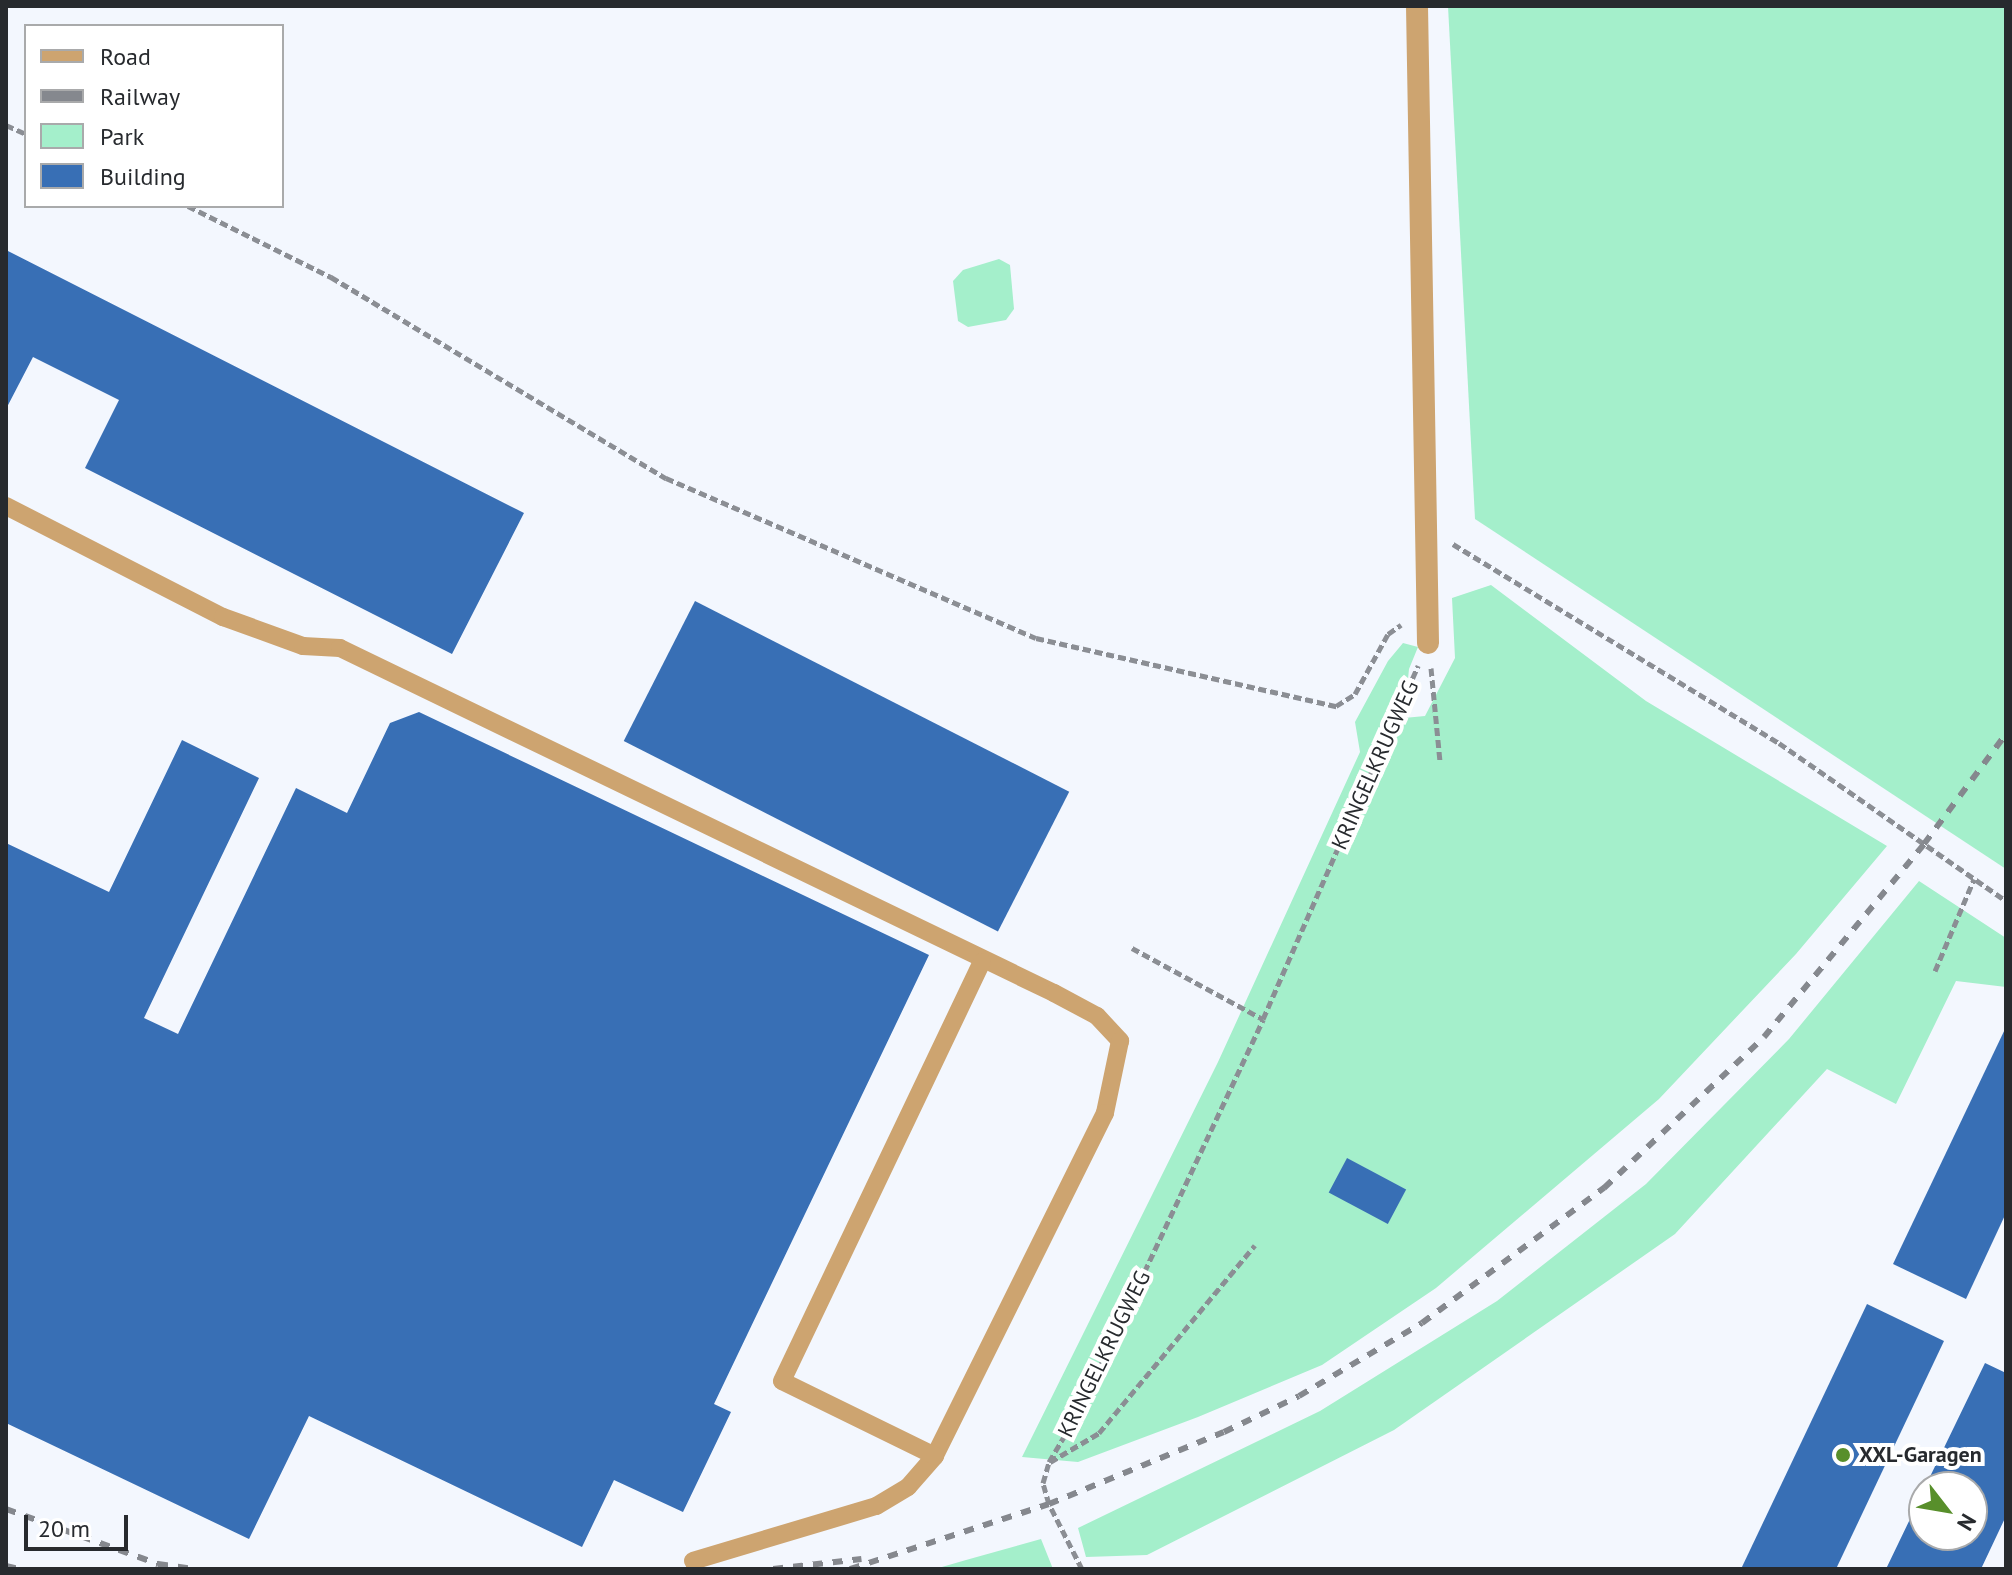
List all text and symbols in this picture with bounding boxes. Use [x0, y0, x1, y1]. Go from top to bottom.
legend [24, 24, 284, 208]
text: Road [100, 41, 151, 72]
text: Railway [100, 81, 180, 112]
text: Park [100, 121, 144, 152]
text: Building [100, 161, 186, 192]
street label: KRINGELKRUGWEG [1326, 676, 1424, 854]
street label: KRINGELKRUGWEG [1052, 1266, 1156, 1442]
place label: XXL-Garagen [1859, 1442, 1982, 1468]
marker: XXL-Garagen [1834, 1446, 1852, 1464]
north arrow [1908, 1471, 1988, 1551]
scale bar [28, 1499, 132, 1549]
text: N [1951, 1509, 1983, 1536]
text: 20 m [38, 1513, 90, 1544]

